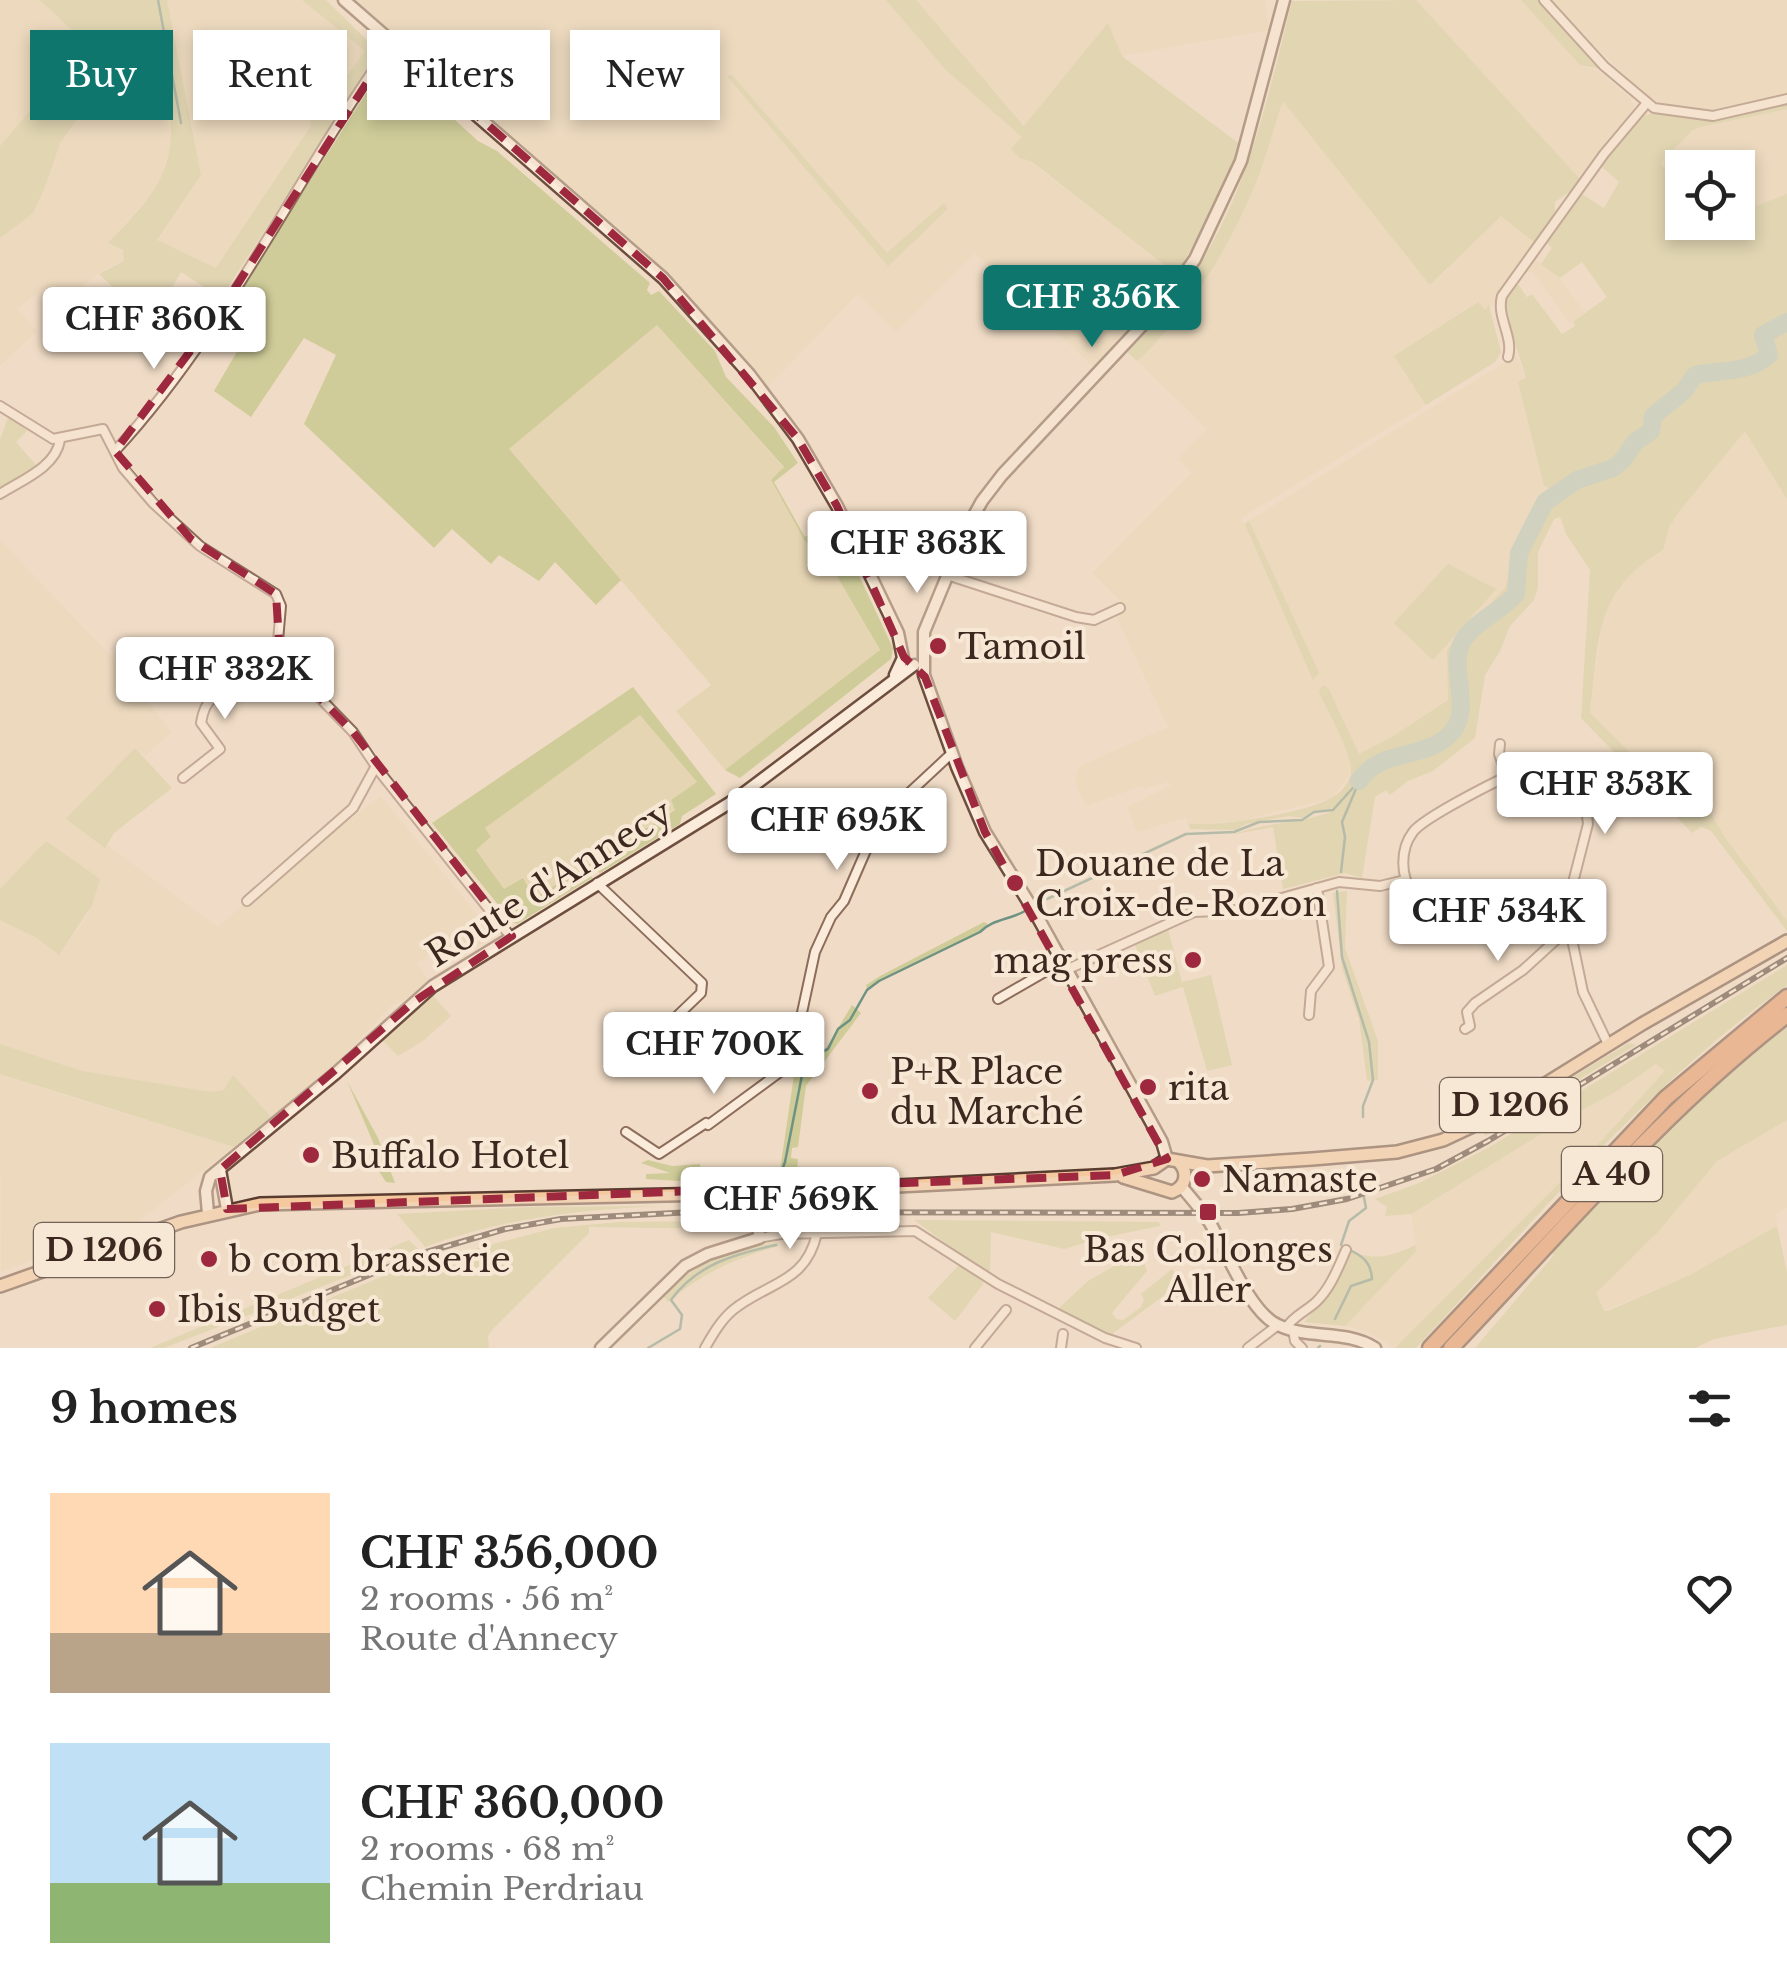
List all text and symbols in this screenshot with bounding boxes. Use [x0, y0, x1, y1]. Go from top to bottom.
chip: Buy [30, 30, 173, 120]
chip: Rent [193, 30, 347, 120]
chip: Filters [367, 30, 550, 120]
chip: New [570, 30, 720, 120]
map controls [1665, 150, 1755, 240]
button: locate [1665, 150, 1755, 240]
pin: CHF 356K [989, 265, 1195, 350]
text: CHF 356K [1005, 277, 1179, 317]
pin: CHF 360K [51, 287, 257, 372]
text: CHF 360K [65, 299, 243, 339]
pin: CHF 363K [814, 511, 1020, 596]
text: CHF 363K [830, 523, 1004, 563]
place label: Tamoil [958, 625, 1086, 668]
marker: Tamoil [927, 635, 949, 657]
pin: CHF 332K [122, 637, 328, 722]
text: CHF 332K [138, 649, 312, 689]
pin: CHF 353K [1502, 752, 1708, 837]
text: CHF 353K [1519, 764, 1691, 804]
pin: CHF 695K [734, 788, 940, 873]
street label: Route d'Annecy [418, 790, 680, 976]
text: CHF 695K [750, 800, 924, 840]
place label: Douane de La Croix-de-Rozon [1035, 842, 1327, 925]
marker: Douane de La Croix-de-Rozon [1004, 872, 1026, 894]
pin: CHF 534K [1395, 879, 1601, 964]
text: CHF 534K [1411, 891, 1585, 931]
place label: mag press [994, 939, 1173, 982]
marker: mag press [1182, 949, 1204, 971]
pin: CHF 700K [611, 1012, 817, 1097]
text: CHF 700K [625, 1024, 803, 1064]
place label: P+R Place du Marché [890, 1050, 1084, 1133]
place label: rita [1168, 1066, 1230, 1109]
marker: rita [1137, 1076, 1159, 1098]
road number: D 1206 [1440, 1078, 1580, 1132]
marker: P+R Place du Marché [859, 1080, 881, 1102]
place label: Buffalo Hotel [331, 1134, 569, 1177]
marker: Buffalo Hotel [300, 1144, 322, 1166]
road number: A 40 [1562, 1147, 1662, 1201]
place label: Namaste [1222, 1158, 1378, 1201]
pin: CHF 569K [687, 1167, 893, 1252]
marker: Namaste [1191, 1168, 1213, 1190]
text: CHF 569K [703, 1179, 877, 1219]
marker: Bas Collonges Aller [1197, 1201, 1219, 1223]
road number: D 1206 [34, 1223, 174, 1277]
place label: Bas Collonges Aller [1083, 1228, 1333, 1311]
place label: b com brasserie [228, 1238, 511, 1281]
marker: b com brasserie [198, 1248, 220, 1270]
place label: Ibis Budget [177, 1288, 380, 1331]
marker: Ibis Budget [146, 1298, 168, 1320]
icon: filters [1682, 1381, 1737, 1436]
text: 9 homes [50, 1382, 238, 1434]
text: CHF 356,000 [360, 1527, 659, 1579]
icon: home [130, 1533, 250, 1653]
icon: heart [1682, 1566, 1737, 1621]
text: 2 rooms · 56 m² [360, 1579, 613, 1619]
text: Route d'Annecy [360, 1619, 618, 1659]
text: CHF 360,000 [360, 1777, 664, 1829]
icon: home [130, 1783, 250, 1903]
icon: heart [1682, 1816, 1737, 1871]
text: 2 rooms · 68 m² [360, 1829, 615, 1869]
text: Chemin Perdriau [360, 1869, 644, 1909]

